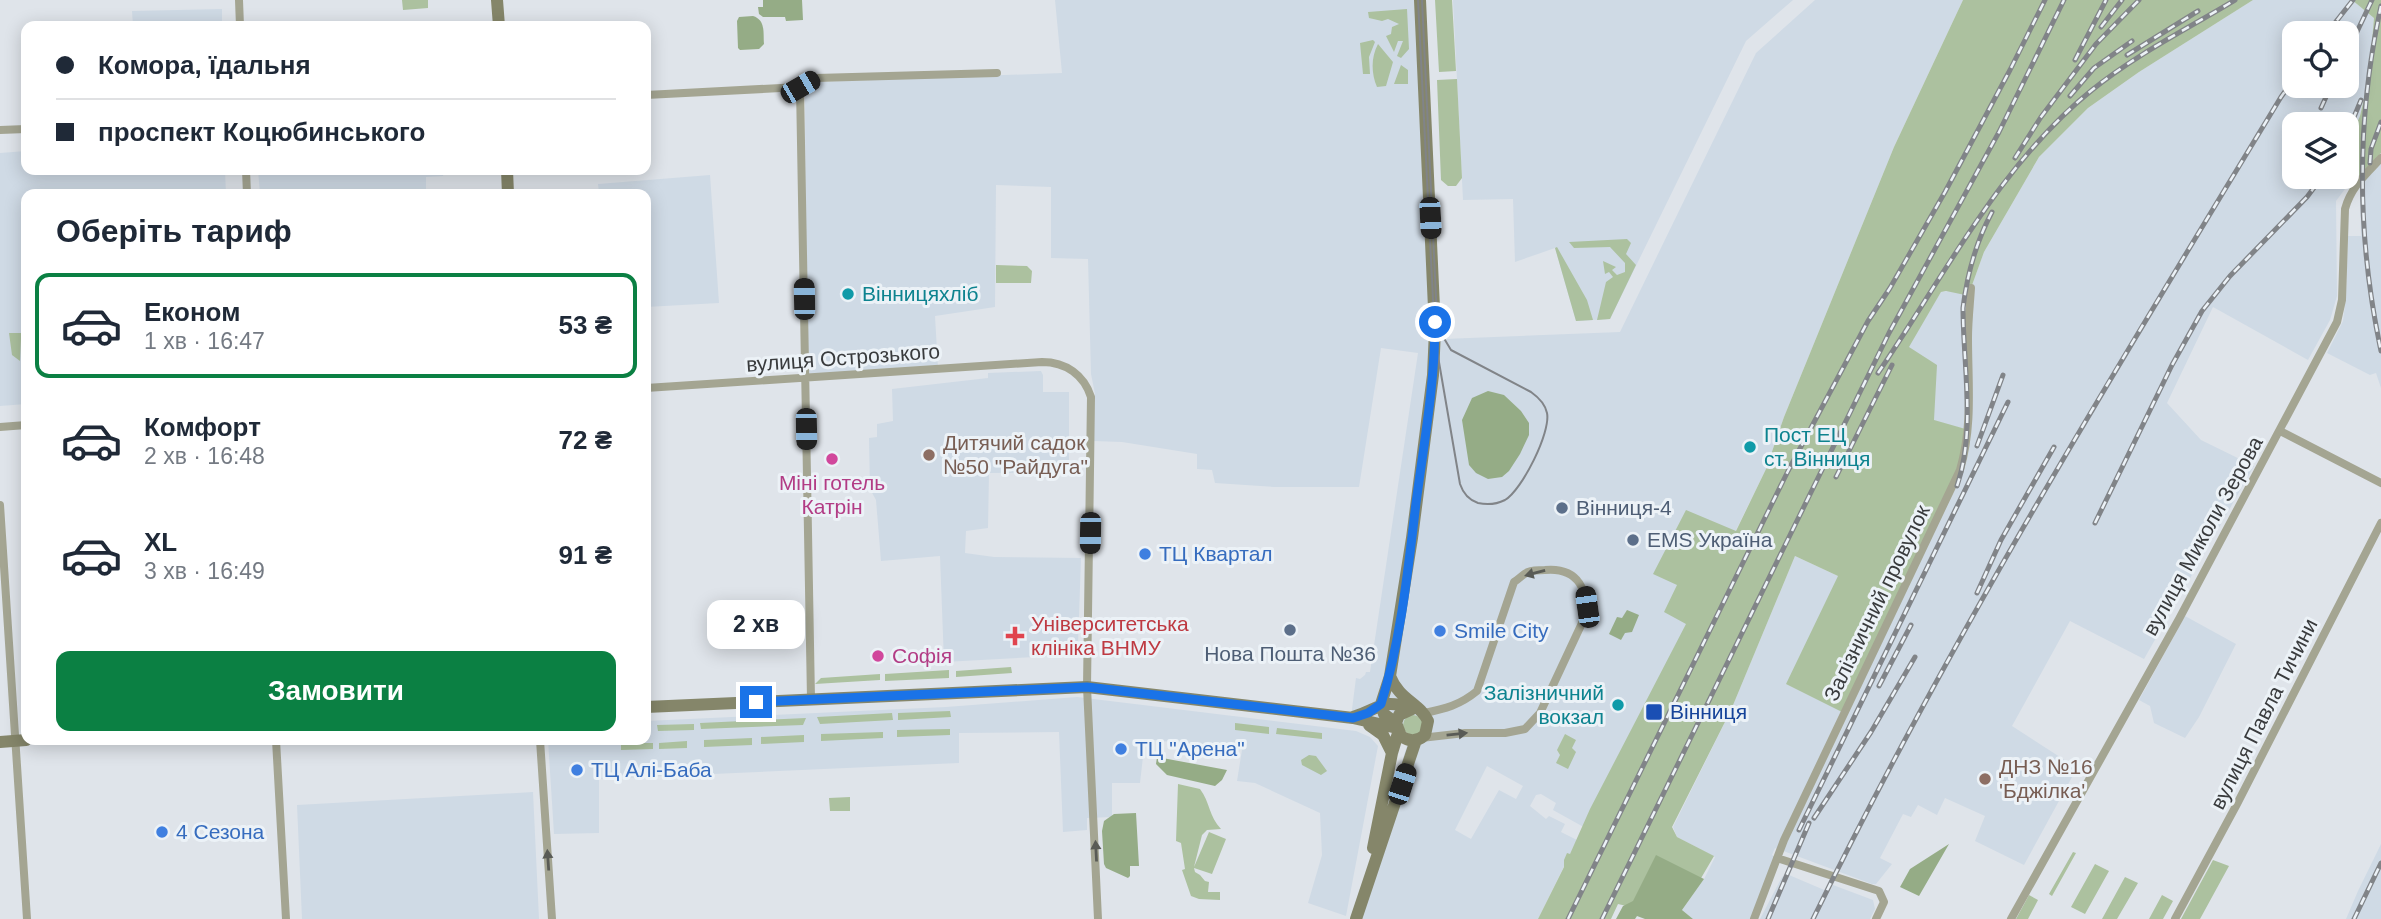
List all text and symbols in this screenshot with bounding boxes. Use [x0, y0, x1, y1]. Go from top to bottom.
map controls [2282, 21, 2359, 189]
button: locate [2282, 21, 2359, 98]
text: Комора, їдальня [98, 50, 311, 80]
car [777, 67, 824, 107]
button: layers [2282, 112, 2359, 189]
text: проспект Коцюбинського [98, 117, 425, 147]
car [1419, 196, 1442, 240]
text: Оберіть тариф [56, 213, 292, 249]
car [794, 278, 815, 320]
place label: Вінницяхліб [862, 282, 978, 305]
marker: Вінницяхліб [840, 286, 856, 302]
icon: car [60, 294, 123, 357]
text: Економ [144, 297, 240, 327]
route start [1419, 306, 1451, 338]
text: 53 ₴ [559, 310, 612, 340]
text: 1 хв · 16:47 [144, 328, 265, 354]
street label: вулиця Острозького [745, 339, 941, 376]
car [796, 408, 817, 450]
icon: car [60, 409, 123, 472]
text: Комфорт [144, 412, 261, 442]
place label: Пост ЕЦ ст. Вінниця [1764, 423, 1870, 470]
text: 72 ₴ [559, 425, 612, 455]
place label: Дитячий садок №50 "Райдуга" [943, 431, 1088, 478]
street label: вулиця Миколи Зерова [2138, 432, 2267, 639]
marker: Пост ЕЦ ст. Вінниця [1742, 439, 1758, 455]
text: 2 хв · 16:48 [144, 443, 265, 469]
marker: Дитячий садок №50 "Райдуга" [921, 447, 937, 463]
marker: Міні готель Катрін [824, 451, 840, 467]
place label: Міні готель Катрін [779, 471, 885, 518]
place label: Вінниця-4 [1576, 496, 1672, 519]
marker: Вінниця-4 [1554, 500, 1570, 516]
street label: Залізничний провулок [1819, 500, 1934, 704]
car [1080, 512, 1101, 554]
icon: car [60, 524, 123, 587]
text: XL [144, 527, 177, 557]
place label: EMS Україна [1647, 528, 1773, 551]
marker: EMS Україна [1625, 532, 1641, 548]
text: 91 ₴ [559, 540, 612, 570]
place label: ТЦ Квартал [1159, 542, 1273, 565]
marker: ТЦ Квартал [1137, 546, 1153, 562]
text: 3 хв · 16:49 [144, 558, 265, 584]
one-way arrow [1524, 568, 1545, 578]
car [1574, 585, 1601, 629]
callout: 2 хв [707, 600, 805, 650]
text: 2 хв [733, 611, 779, 637]
place label: Університетська клініка ВНМУ [1031, 612, 1189, 659]
street label: вулиця Павла Тичини [2205, 615, 2322, 813]
place label: Smile City [1454, 619, 1549, 642]
marker: Нова Пошта №36 [1282, 622, 1298, 638]
marker: Smile City [1432, 623, 1448, 639]
marker: Університетська клініка ВНМУ [1005, 626, 1025, 646]
place label: Нова Пошта №36 [1204, 642, 1376, 665]
place label: Софія [892, 644, 952, 667]
marker: Софія [870, 648, 886, 664]
button: Замовити [56, 651, 616, 731]
place label: Залізничний вокзал [1484, 681, 1604, 728]
route end [740, 686, 772, 718]
marker: Залізничний вокзал [1610, 697, 1626, 713]
place label: Вінниця [1670, 700, 1747, 723]
marker: Вінниця [1644, 702, 1664, 722]
one-way arrow [1447, 728, 1469, 739]
place label: ТЦ "Арена" [1135, 737, 1245, 760]
marker: ТЦ "Арена" [1113, 741, 1129, 757]
place label: ДНЗ №16 'Бджілка' [1999, 755, 2093, 802]
place label: ТЦ Алі-Баба [591, 758, 712, 781]
car [1386, 761, 1419, 807]
marker: ТЦ Алі-Баба [569, 762, 585, 778]
marker: ДНЗ №16 'Бджілка' [1977, 771, 1993, 787]
place label: 4 Сезона [176, 820, 265, 843]
marker: 4 Сезона [154, 824, 170, 840]
one-way arrow [1090, 840, 1101, 862]
one-way arrow [543, 849, 554, 871]

